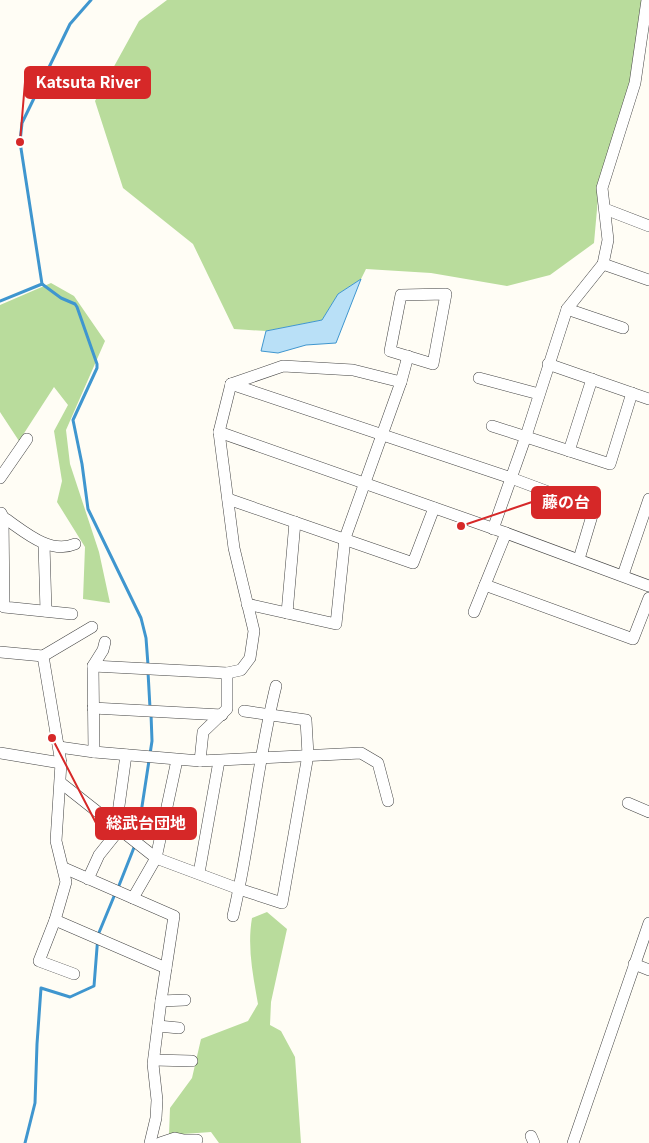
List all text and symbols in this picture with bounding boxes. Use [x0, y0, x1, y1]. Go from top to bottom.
callout: Katsuta River [25, 67, 150, 98]
text: Katsuta River [35, 69, 141, 93]
callout: 藤の台 [532, 487, 600, 518]
text: 藤の台 [542, 489, 590, 513]
callout: 総武台団地 [96, 808, 196, 839]
text: 総武台団地 [106, 810, 186, 834]

